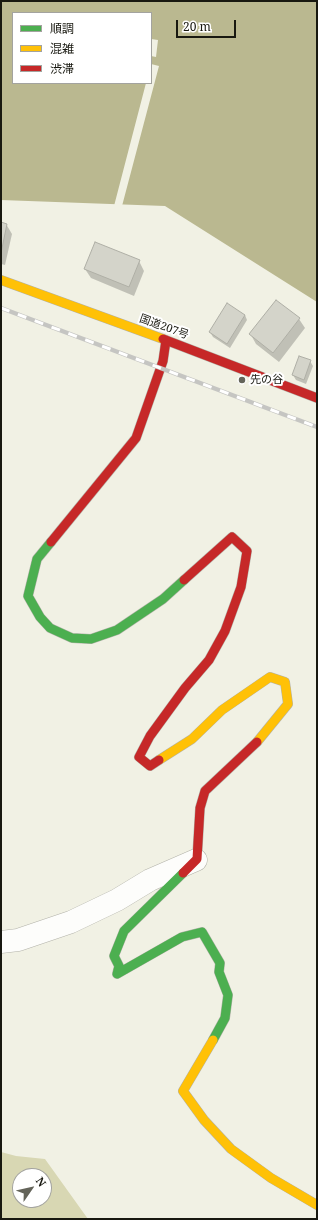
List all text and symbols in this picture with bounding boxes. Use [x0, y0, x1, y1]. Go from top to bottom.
legend [12, 12, 152, 84]
scale bar [178, 12, 238, 38]
text: 20 m [183, 18, 211, 35]
text: 順調 [50, 20, 74, 37]
text: 混雑 [50, 40, 74, 57]
text: 渋滞 [50, 60, 74, 77]
street label: 国道207号 [138, 312, 190, 342]
place label: 先の谷 [250, 373, 283, 387]
marker: 先の谷 [237, 375, 247, 385]
north arrow [12, 1168, 52, 1208]
text: N [33, 1174, 50, 1189]

